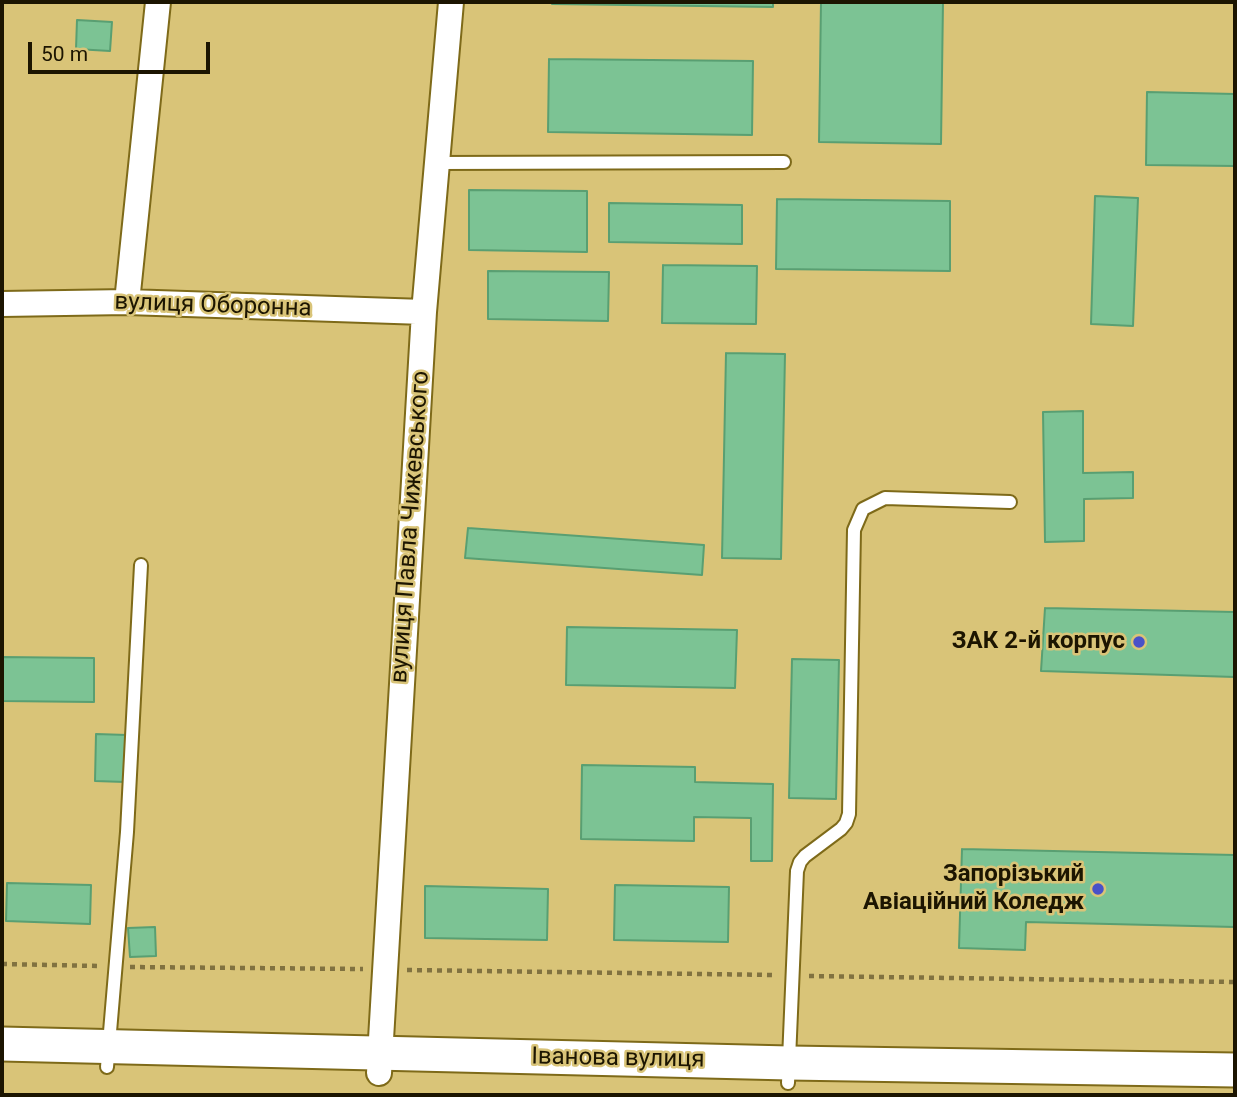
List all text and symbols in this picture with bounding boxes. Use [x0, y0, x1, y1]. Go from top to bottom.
scale bar [32, 28, 214, 72]
text: 50 m [41, 42, 88, 66]
street label: вулиця Оборонна [114, 288, 312, 324]
street label: вулиця Павла Чижевського [386, 370, 436, 684]
place label: ЗАК 2-й корпус [952, 628, 1125, 656]
marker: ЗАК 2-й корпус [1131, 634, 1147, 650]
place label: Запорізький Авіаційний Коледж [863, 861, 1084, 917]
marker: Запорізький Авіаційний Коледж [1090, 881, 1106, 897]
street label: Іванова вулиця [531, 1043, 705, 1075]

